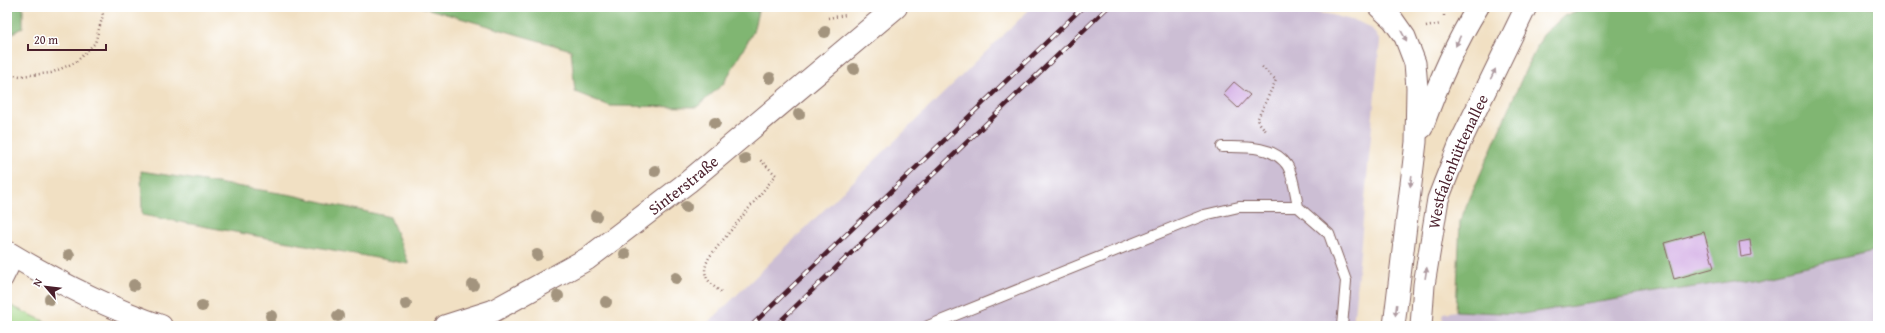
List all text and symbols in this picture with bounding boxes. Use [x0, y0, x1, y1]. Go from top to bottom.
scale bar [28, 26, 106, 52]
one-way arrow [1401, 30, 1407, 42]
text: 20 m [34, 31, 58, 48]
one-way arrow [1455, 35, 1461, 47]
one-way arrow [1490, 68, 1496, 79]
street label: Westfalenhüttenallee [1421, 90, 1494, 230]
street label: Sinterstraße [643, 149, 723, 220]
one-way arrow [1408, 175, 1414, 187]
north arrow [26, 267, 66, 307]
one-way arrow [1423, 267, 1429, 279]
text: N [28, 275, 46, 289]
one-way arrow [1393, 304, 1399, 316]

